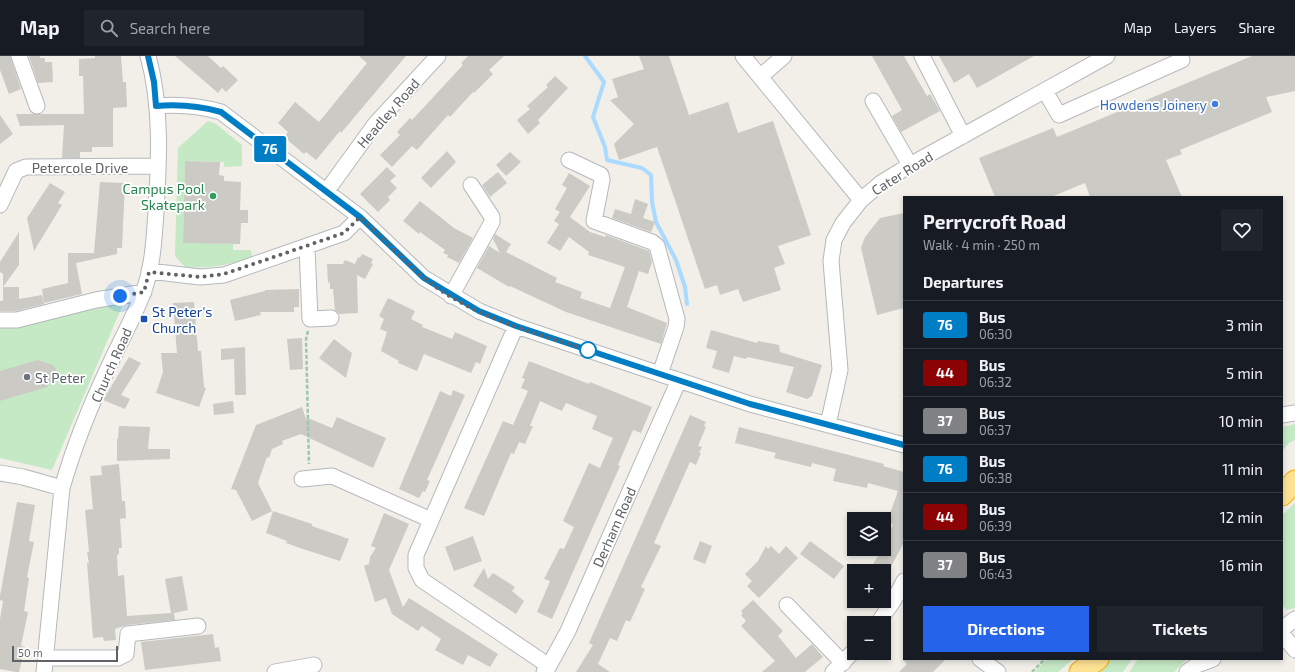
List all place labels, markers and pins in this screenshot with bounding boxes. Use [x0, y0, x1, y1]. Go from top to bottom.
place label: Howdens Joinery [1100, 96, 1208, 113]
marker: Howdens Joinery [1210, 99, 1220, 109]
place label: Campus Pool Skatepark [122, 180, 206, 213]
marker: Campus Pool Skatepark [208, 191, 218, 201]
place label: St Peter's Church [152, 303, 212, 336]
marker: St Peter's Church [139, 314, 149, 324]
unlabelled marker [579, 341, 597, 359]
place label: St Peter [35, 369, 86, 386]
marker: St Peter [22, 372, 32, 382]

